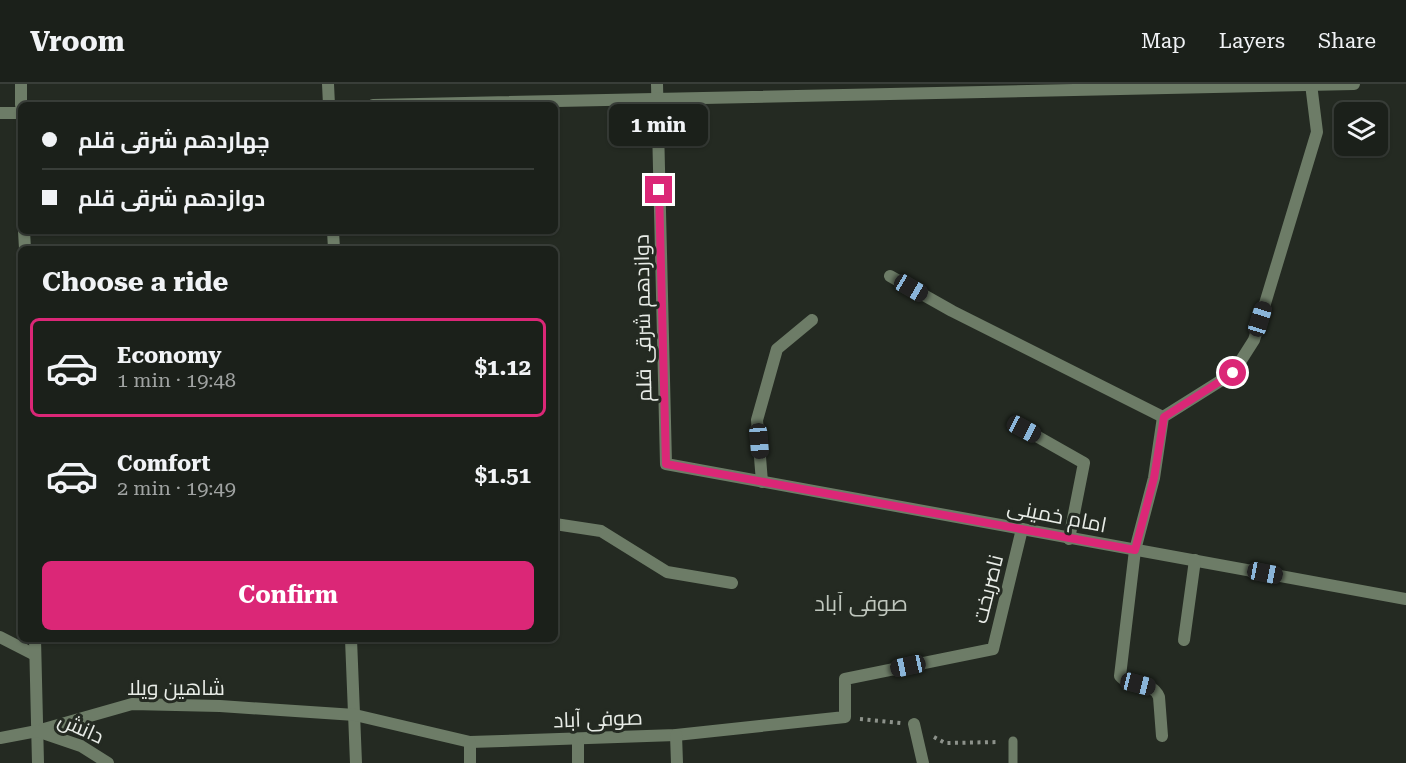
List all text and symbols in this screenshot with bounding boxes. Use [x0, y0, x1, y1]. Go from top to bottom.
text: Vroom [30, 25, 125, 58]
text: Map [1141, 29, 1186, 53]
text: Layers [1219, 29, 1285, 53]
text: Share [1318, 29, 1376, 53]
map controls [1334, 102, 1388, 156]
button: layers [1334, 102, 1388, 156]
callout: 1 min [610, 103, 708, 145]
text: 1 min [631, 113, 686, 137]
text: چهاردهم شرقی قلم [78, 128, 270, 153]
route end [645, 176, 672, 203]
text: دوازدهم شرقی قلم [78, 186, 265, 211]
street label: دوازدهم شرقی قلم [630, 234, 658, 402]
text: Choose a ride [42, 266, 228, 298]
car [891, 271, 931, 305]
car [1246, 299, 1274, 339]
icon: car [45, 341, 99, 395]
text: Economy [117, 343, 221, 368]
text: $1.12 [475, 355, 531, 380]
route start [1219, 359, 1246, 386]
text: 1 min · 19:48 [117, 368, 236, 392]
car [1004, 413, 1044, 445]
car [748, 422, 770, 460]
icon: car [45, 449, 99, 503]
text: Comfort [117, 451, 210, 476]
text: $1.51 [475, 463, 531, 488]
text: 2 min · 19:49 [117, 476, 236, 500]
street label: امام خمینی [1005, 495, 1109, 539]
street label: ناصربخت [968, 552, 1008, 626]
button: Confirm [42, 561, 534, 630]
car [1246, 561, 1284, 585]
district label: صوفی آباد [814, 591, 908, 617]
car [889, 653, 927, 679]
car [1118, 671, 1158, 697]
street label: شاهین ویلا [127, 676, 225, 701]
street label: صوفی آباد [553, 705, 643, 734]
street label: دانش [54, 707, 108, 750]

